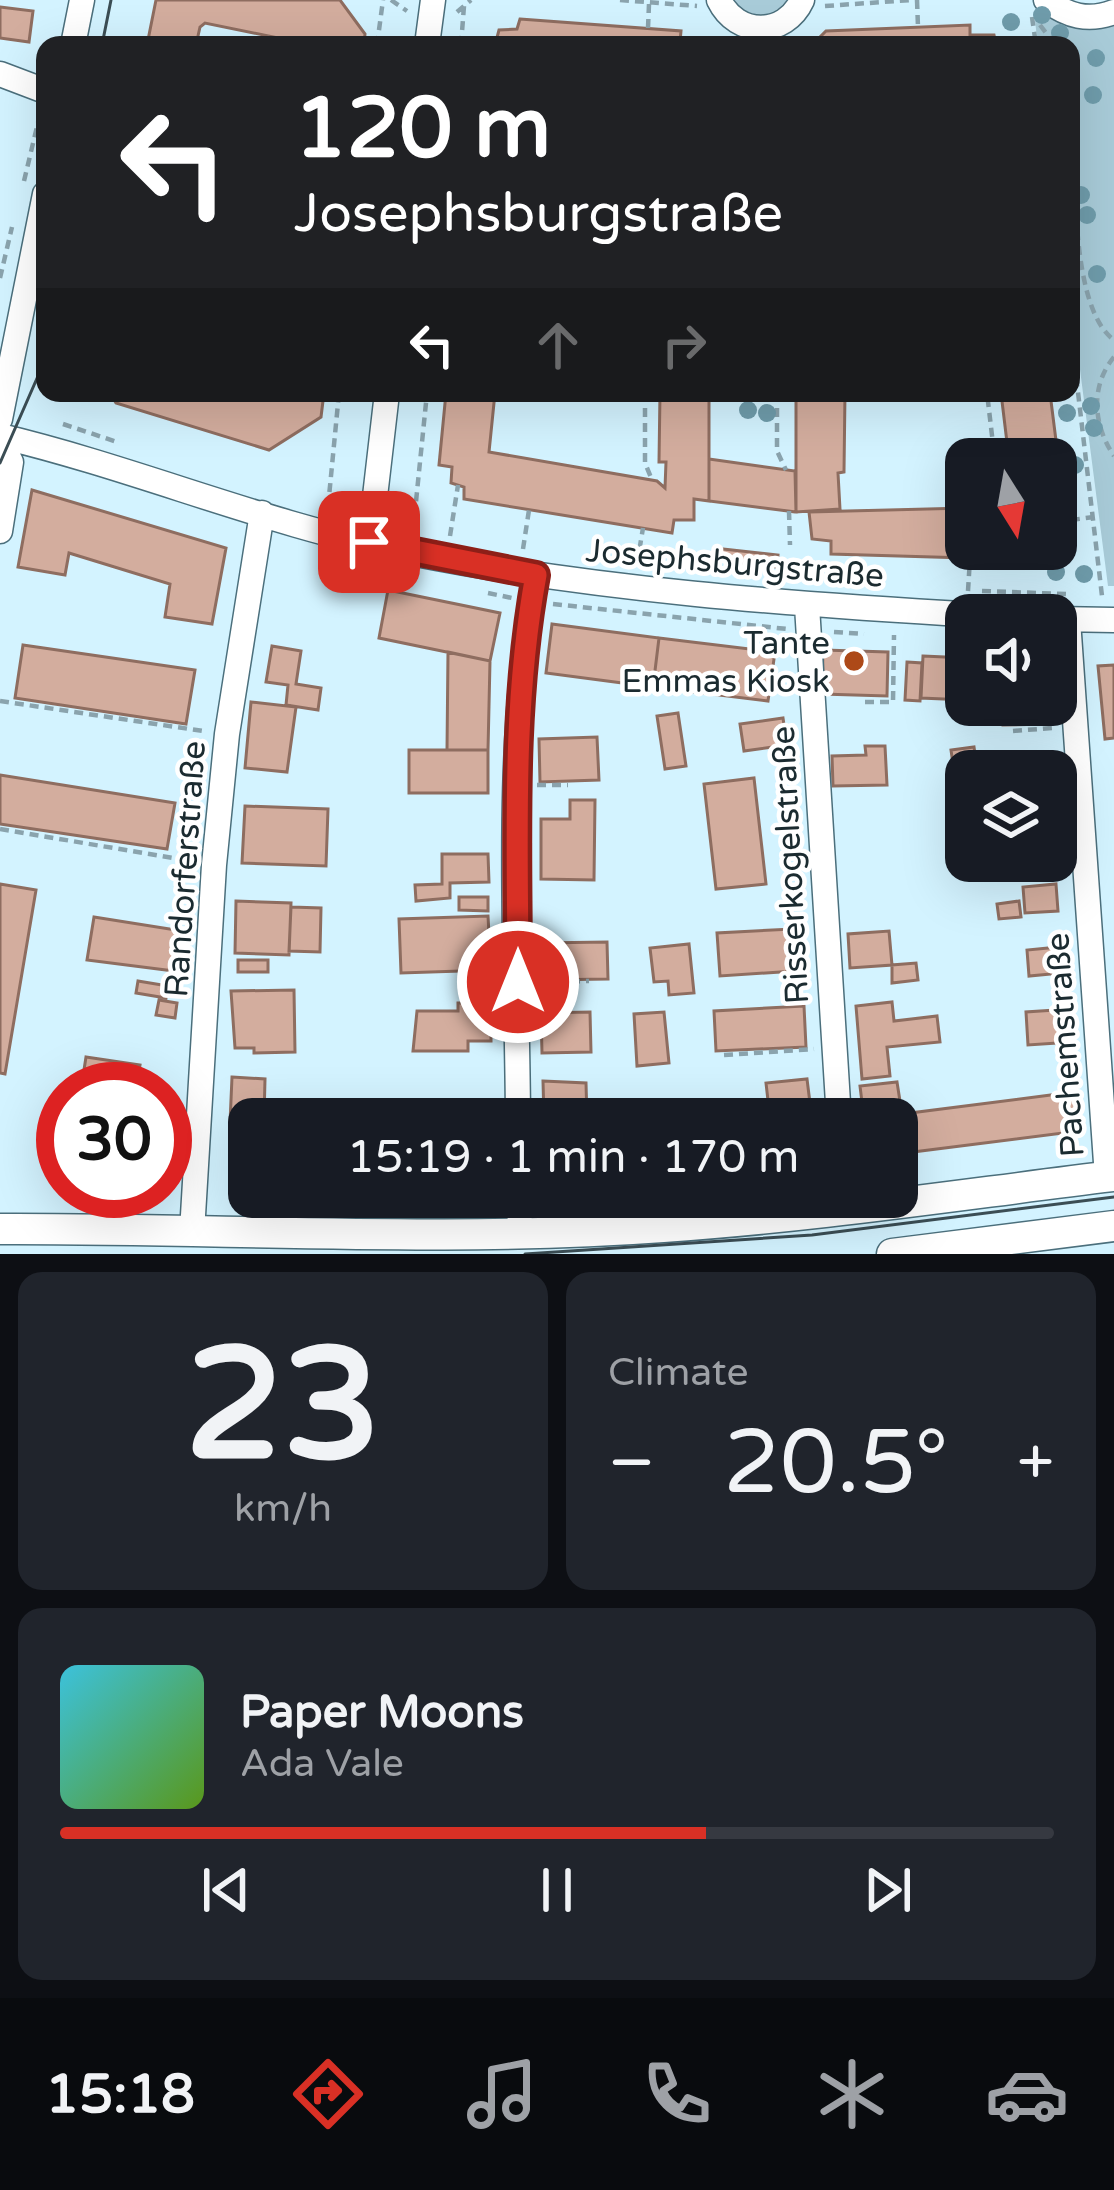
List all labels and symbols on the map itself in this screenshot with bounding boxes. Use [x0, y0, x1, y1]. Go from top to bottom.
north arrow [945, 438, 1077, 570]
pin [318, 491, 420, 593]
street label: Josephsburgstraße [584, 531, 885, 596]
place label: Tante Emmas Kiosk [621, 624, 830, 701]
marker: Tante Emmas Kiosk [841, 648, 867, 674]
street label: Risserkogelstraße [764, 725, 817, 1005]
street label: Randorferstraße [157, 740, 214, 999]
position arrow [455, 919, 581, 1045]
street label: Pachemstraße [1038, 931, 1093, 1158]
speed limit sign: 30 [36, 1062, 192, 1218]

